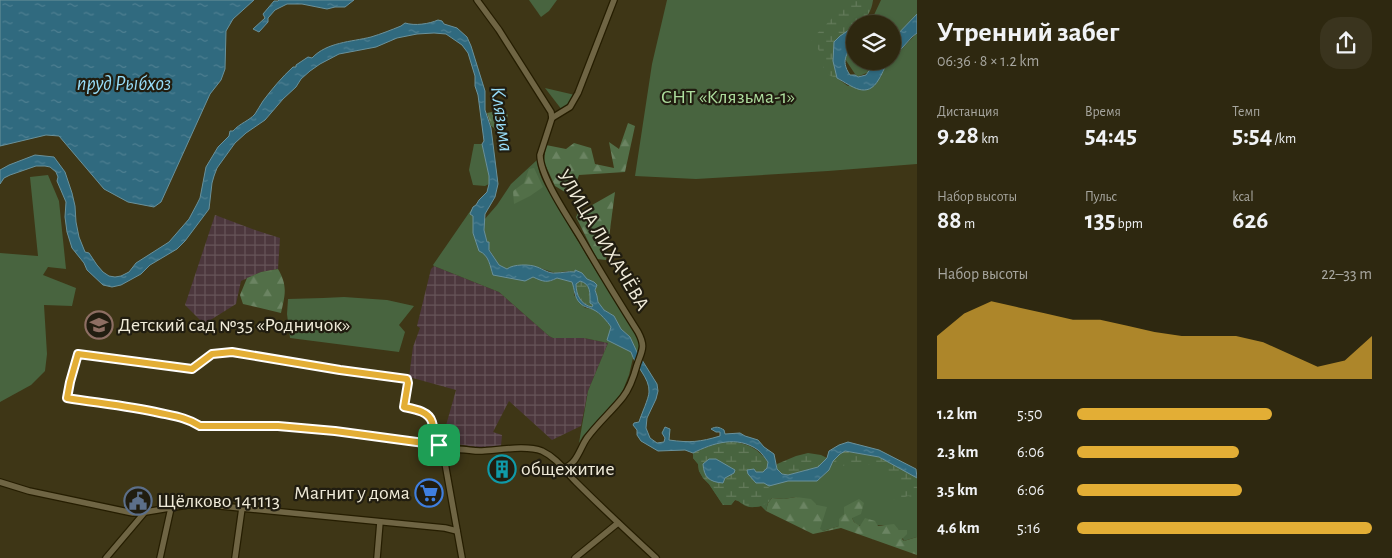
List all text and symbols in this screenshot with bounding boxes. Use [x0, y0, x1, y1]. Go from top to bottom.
map controls [846, 15, 901, 70]
button: layers [846, 15, 901, 70]
button: share [1320, 17, 1372, 69]
text: Утренний забег [937, 19, 1119, 47]
text: 06:36 · 8 × 1.2 km [937, 53, 1039, 69]
water label: пруд Рыбхоз [77, 73, 171, 95]
water label: Клязьма [487, 85, 517, 153]
park label: СНТ «Клязьма-1» [661, 87, 795, 107]
text: Дистанция [937, 105, 999, 119]
text: Время [1085, 105, 1121, 119]
text: Темп [1232, 105, 1260, 119]
text: 9.28 [937, 123, 979, 148]
text: 54:45 [1085, 123, 1137, 148]
text: 5:54 [1232, 123, 1272, 148]
text: km [979, 132, 999, 146]
text: /km [1272, 132, 1296, 146]
street label: УЛИЦА ЛИХАЧЁВА [553, 166, 653, 314]
text: Набор высоты [937, 190, 1017, 204]
text: Пульс [1085, 190, 1117, 204]
text: kcal [1232, 190, 1254, 204]
text: 88 [937, 208, 962, 233]
text: 135 [1085, 208, 1115, 233]
text: 626 [1232, 208, 1268, 233]
text: m [962, 217, 975, 231]
text: bpm [1115, 217, 1143, 231]
text: Набор высоты [937, 266, 1028, 282]
text: 22–33 m [1321, 266, 1372, 282]
school or university icon: Детский сад №35 «Родничок» [84, 310, 114, 340]
place label: Детский сад №35 «Родничок» [118, 315, 350, 335]
text: 1.2 km [937, 406, 977, 422]
text: 5:50 [1017, 406, 1043, 422]
pin [418, 424, 460, 466]
icon: arrive [425, 431, 453, 459]
text: 2.3 km [937, 444, 978, 460]
text: 6:06 [1017, 444, 1044, 460]
building icon: общежитие [487, 454, 517, 484]
place label: общежитие [521, 459, 615, 479]
supermarket icon: Магнит у дома [414, 478, 444, 508]
text: 3.5 km [937, 482, 978, 498]
text: 6:06 [1017, 482, 1044, 498]
place label: Магнит у дома [294, 483, 410, 503]
public building icon: Щёлково 141113 [123, 486, 153, 516]
place label: Щёлково 141113 [157, 491, 280, 511]
text: 4.6 km [937, 520, 980, 536]
text: 5:16 [1017, 520, 1040, 536]

